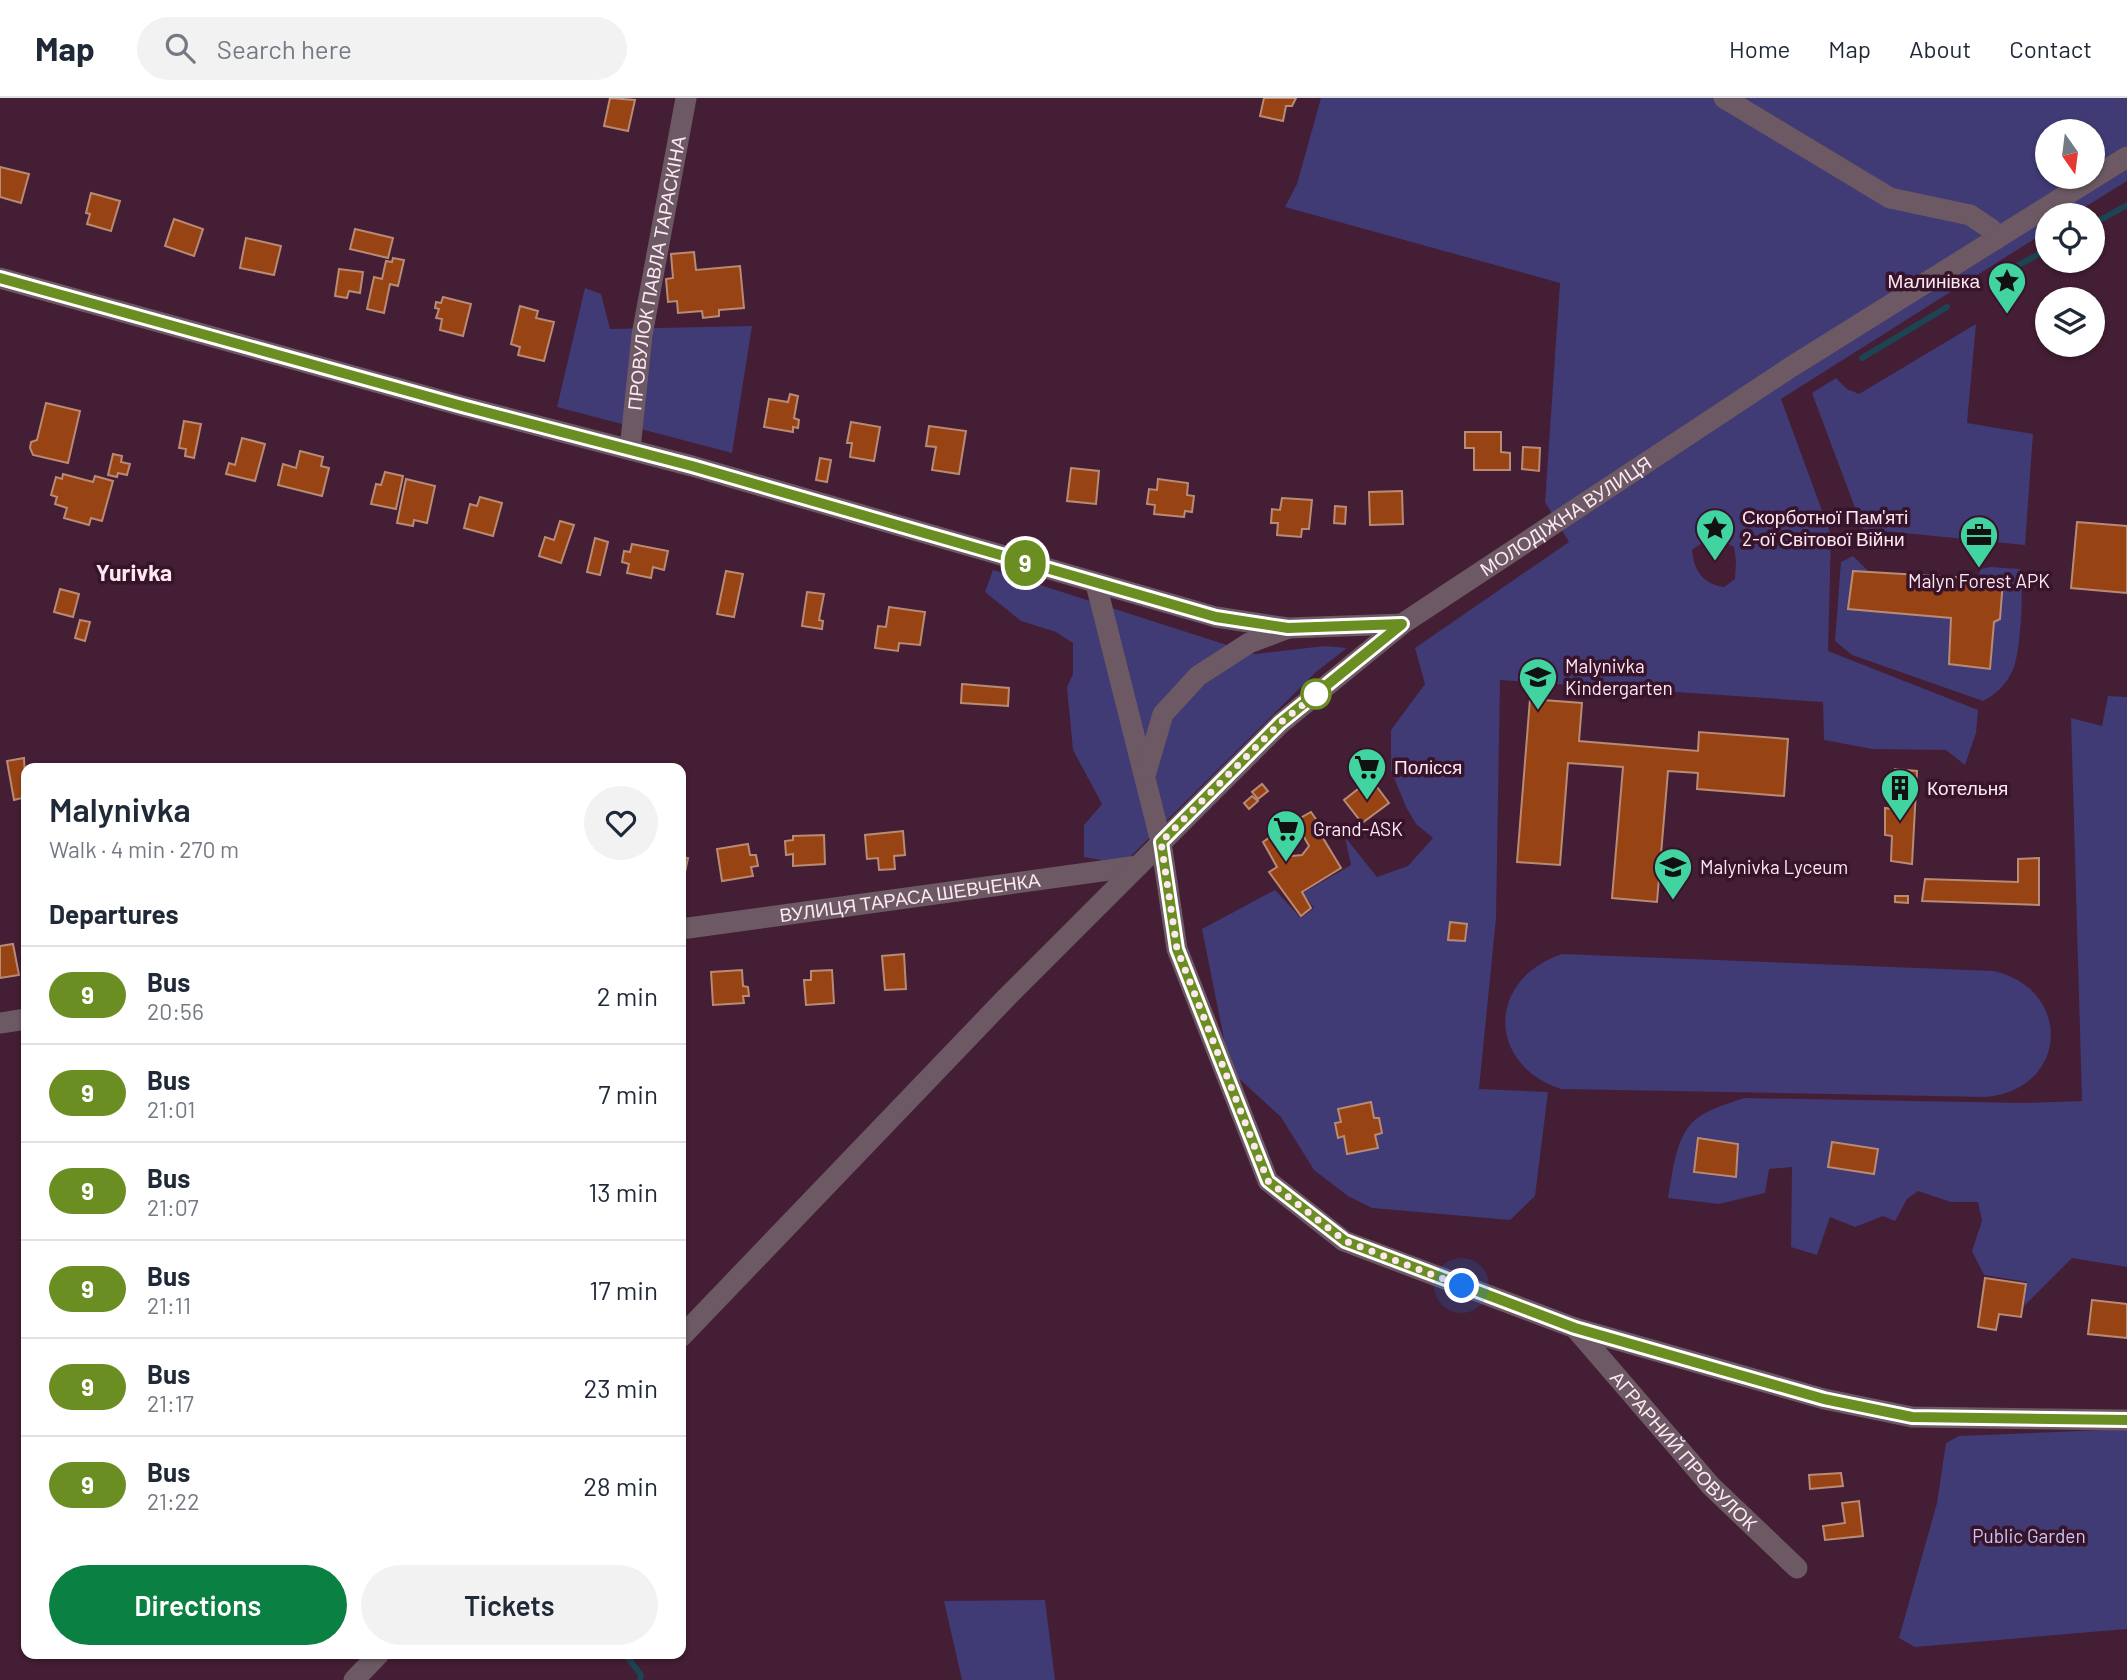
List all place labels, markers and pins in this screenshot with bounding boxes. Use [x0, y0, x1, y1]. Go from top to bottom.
place icon: Малинівка [1986, 260, 2028, 315]
place label: Малинівка [1888, 269, 1980, 292]
place label: Скорботної Пам'яті 2-ої Світової Війни [1742, 505, 1908, 550]
place icon: Скорботної Пам'яті 2-ої Світової Війни [1694, 507, 1736, 562]
office icon: Malyn Forest APK [1958, 514, 2000, 569]
place label: Malyn Forest APK [1908, 569, 2050, 592]
place label: Malynivka Kindergarten [1565, 654, 1673, 699]
school or university icon: Malynivka Kindergarten [1517, 656, 1559, 711]
unlabelled marker [1301, 679, 1331, 709]
supermarket icon: Полісся [1346, 746, 1388, 801]
place label: Полісся [1394, 755, 1462, 778]
building icon: Котельня [1879, 767, 1921, 822]
place label: Котельня [1927, 776, 2008, 799]
supermarket icon: Grand-ASK [1265, 808, 1307, 863]
place label: Grand-ASK [1313, 817, 1403, 840]
school or university icon: Malynivka Lyceum [1652, 846, 1694, 901]
place label: Malynivka Lyceum [1700, 855, 1848, 878]

